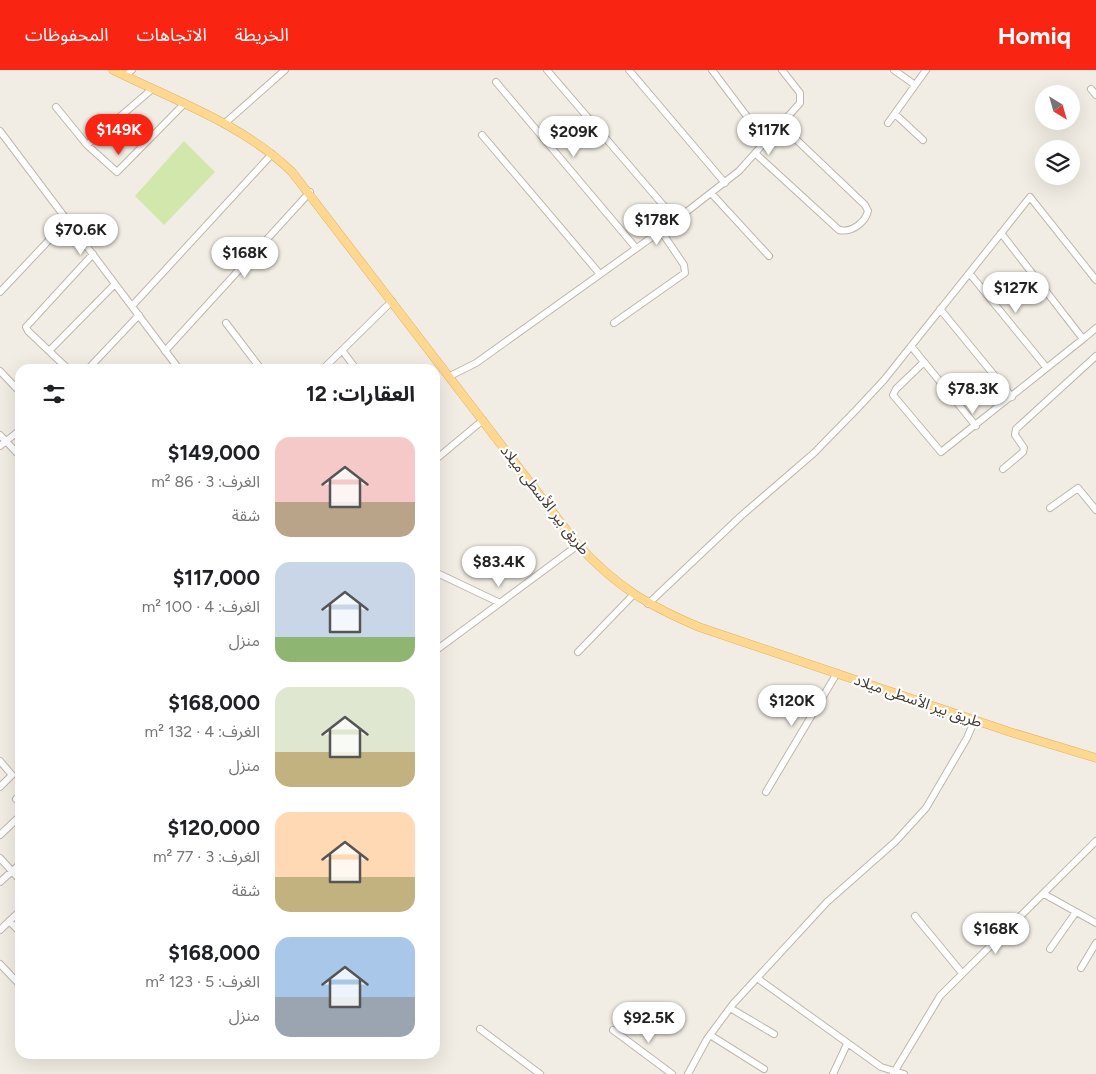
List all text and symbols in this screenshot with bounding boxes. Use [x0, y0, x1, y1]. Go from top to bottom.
text: Homiq [998, 21, 1071, 50]
text: المحفوظات [25, 24, 109, 46]
text: الاتجاهات [137, 24, 207, 46]
text: الخريطة [235, 24, 289, 46]
north arrow [1035, 85, 1080, 130]
map controls [1035, 85, 1080, 185]
pin: $149K [84, 114, 154, 156]
pin: $117K [734, 114, 804, 156]
pin: $209K [539, 116, 609, 158]
text: $149K [96, 120, 142, 139]
text: $117K [748, 120, 790, 139]
text: $209K [550, 122, 598, 141]
button: layers [1035, 140, 1080, 185]
pin: $178K [622, 204, 692, 246]
text: $178K [635, 210, 679, 229]
pin: $70.6K [40, 214, 122, 256]
text: $70.6K [55, 220, 107, 239]
pin: $168K [210, 236, 280, 279]
text: $168K [222, 243, 268, 262]
pin: $127K [981, 272, 1051, 314]
text: $127K [994, 278, 1038, 297]
pin: $78.3K [932, 372, 1014, 415]
text: $78.3K [947, 379, 999, 398]
icon: filters [40, 380, 68, 408]
text: العقارات: 12 [306, 381, 415, 406]
text: $149,000 [168, 440, 260, 465]
street label: طريق بير الأسطى ميلاد [496, 442, 593, 559]
icon: home [315, 457, 375, 517]
text: الغرف: 3 · 86 m² [151, 472, 260, 491]
text: شقة [232, 506, 260, 525]
pin: $83.4K [458, 546, 540, 588]
text: $83.4K [473, 552, 525, 571]
text: $117,000 [173, 565, 260, 590]
icon: home [315, 582, 375, 642]
text: الغرف: 4 · 100 m² [142, 597, 260, 616]
text: منزل [229, 631, 260, 650]
street label: طريق بير الأسطى ميلاد [851, 671, 984, 732]
pin: $120K [757, 684, 827, 727]
text: $168,000 [168, 690, 260, 715]
text: $120K [769, 691, 815, 710]
icon: home [315, 707, 375, 767]
text: الغرف: 4 · 132 m² [145, 722, 260, 741]
text: منزل [229, 756, 260, 775]
text: $120,000 [168, 815, 260, 840]
icon: home [315, 832, 375, 892]
text: الغرف: 3 · 77 m² [153, 847, 260, 866]
text: شقة [232, 881, 260, 900]
pin: $168K [961, 912, 1031, 955]
text: $168K [973, 919, 1019, 938]
text: $168,000 [168, 940, 260, 965]
icon: home [315, 957, 375, 1017]
text: الغرف: 5 · 123 m² [145, 972, 260, 991]
pin: $92.5K [608, 1002, 690, 1044]
text: منزل [229, 1006, 260, 1025]
text: $92.5K [623, 1008, 675, 1027]

